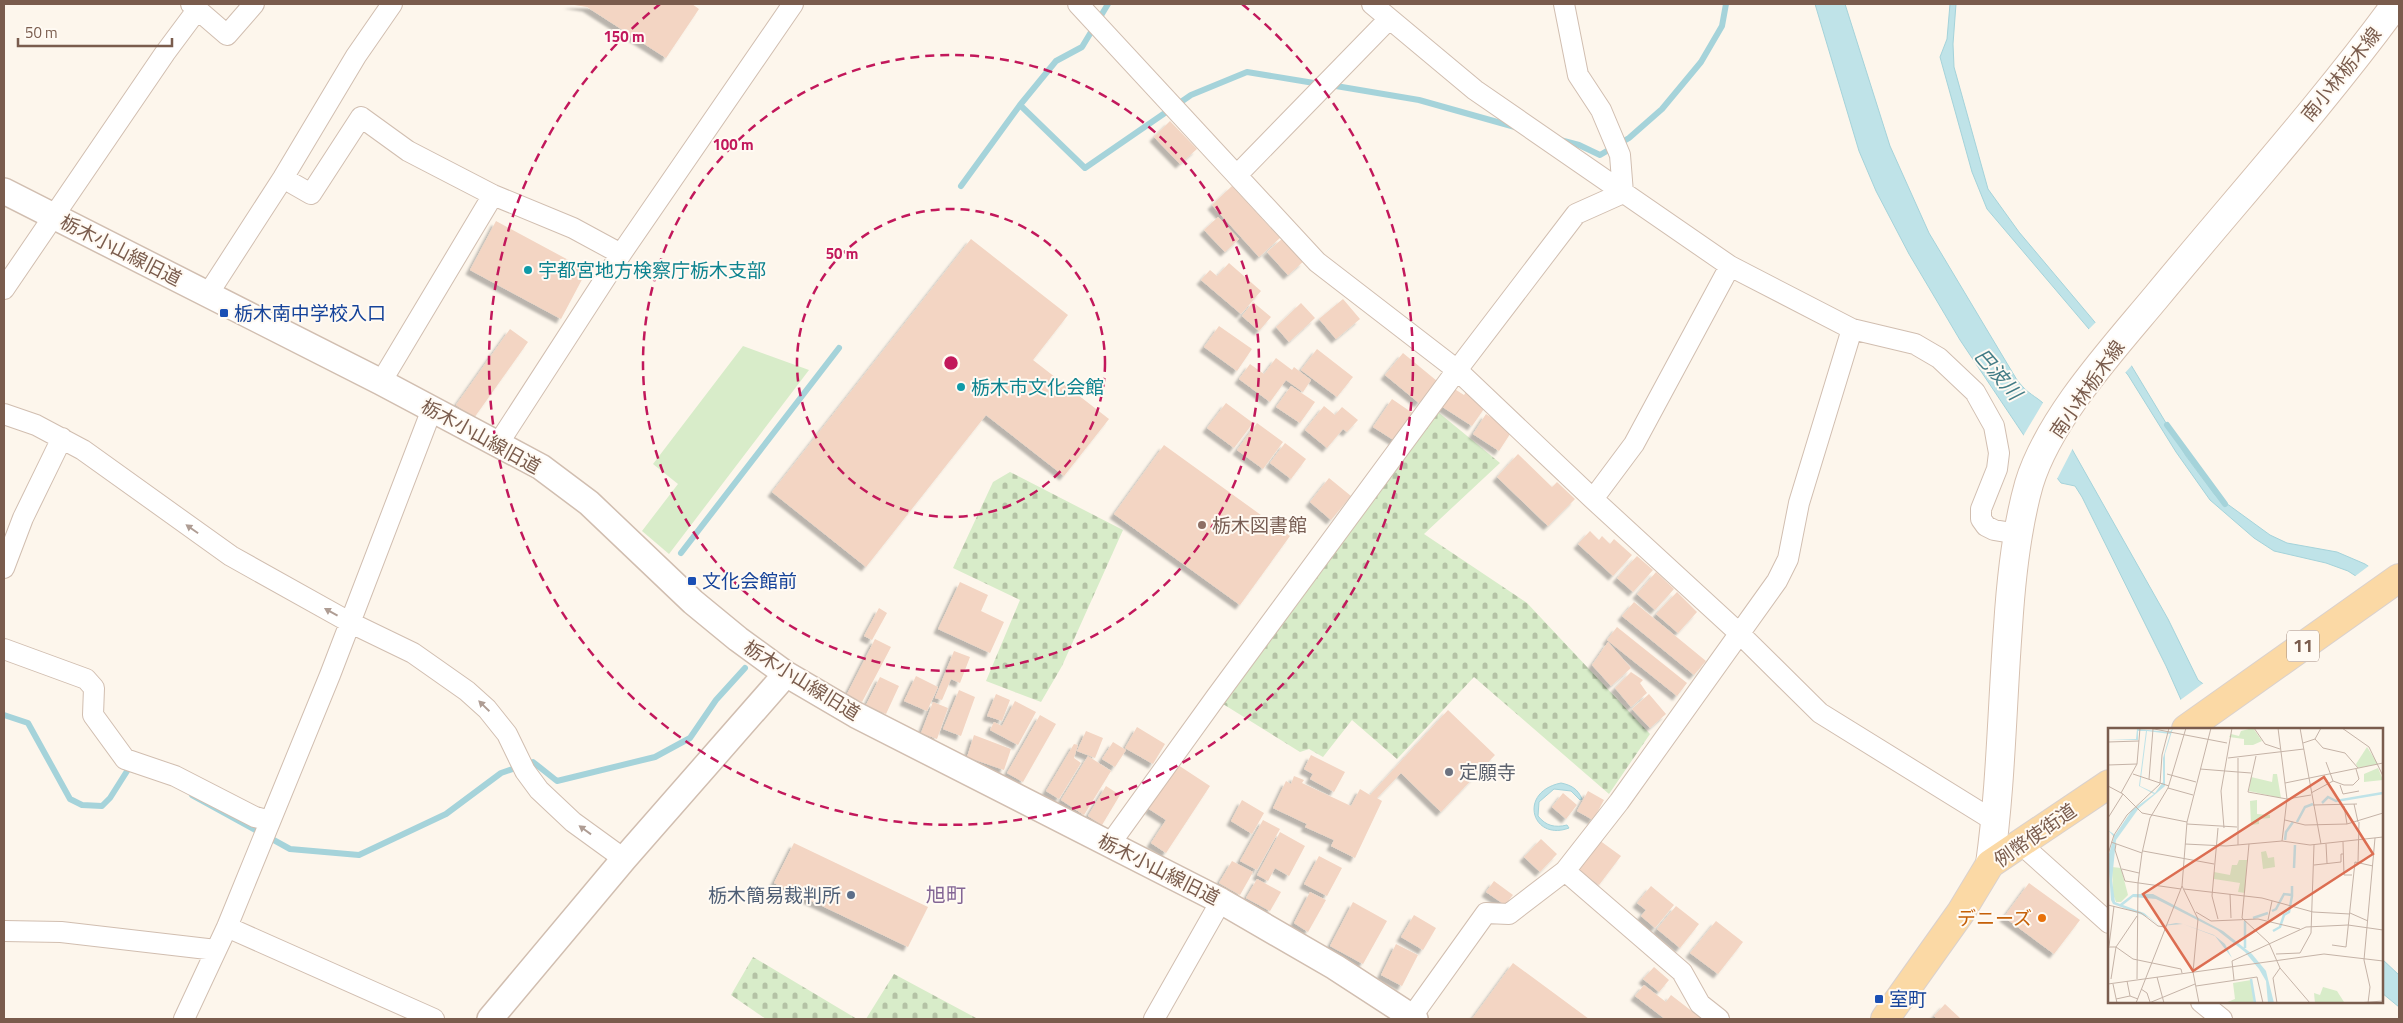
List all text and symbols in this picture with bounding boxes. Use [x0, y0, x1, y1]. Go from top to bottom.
scale bar [18, 15, 171, 47]
street label: 南小林栃木線 [2293, 20, 2388, 127]
text: 50 m [25, 21, 58, 44]
text: 150 m [603, 25, 645, 48]
text: 100 m [712, 133, 754, 156]
street label: 栃木小山線旧道 [55, 206, 187, 293]
text: 50 m [826, 242, 858, 265]
place label: 宇都宮地方検察庁栃木支部 [538, 255, 766, 284]
marker: 宇都宮地方検察庁栃木支部 [522, 264, 534, 276]
place label: 栃木南中学校入口 [234, 298, 386, 327]
marker: 栃木南中学校入口 [218, 307, 230, 319]
street label: 南小林栃木線 [2042, 334, 2131, 444]
water label: 巴波川 [1967, 341, 2031, 408]
centre of rings [942, 354, 960, 372]
place label: 栃木市文化会館 [971, 372, 1104, 401]
marker: 栃木市文化会館 [955, 381, 967, 393]
street label: 栃木小山線旧道 [416, 391, 546, 480]
place label: 栃木図書館 [1212, 510, 1307, 539]
marker: 栃木図書館 [1196, 519, 1208, 531]
one-way arrow [185, 524, 198, 534]
place label: 文化会館前 [702, 566, 797, 595]
marker: 文化会館前 [686, 575, 698, 587]
one-way arrow [324, 608, 339, 616]
road number: 11 [2287, 630, 2319, 661]
street label: 栃木小山線旧道 [738, 632, 866, 727]
one-way arrow [478, 700, 490, 712]
inset map [2108, 728, 2383, 1003]
place label: 定願寺 [1459, 757, 1516, 786]
marker: 定願寺 [1443, 766, 1455, 778]
street label: 例幣使街道 [1987, 795, 2082, 874]
one-way arrow [579, 825, 592, 836]
street label: 栃木小山線旧道 [1093, 825, 1225, 912]
district label: 旭町 [926, 879, 966, 910]
place label: 栃木簡易裁判所 [708, 880, 841, 909]
marker: 栃木簡易裁判所 [845, 889, 857, 901]
place label: デニーズ [1957, 903, 2032, 932]
marker: デニーズ [2036, 912, 2048, 924]
place label: 室町 [1889, 984, 1927, 1013]
marker: 室町 [1873, 993, 1885, 1005]

